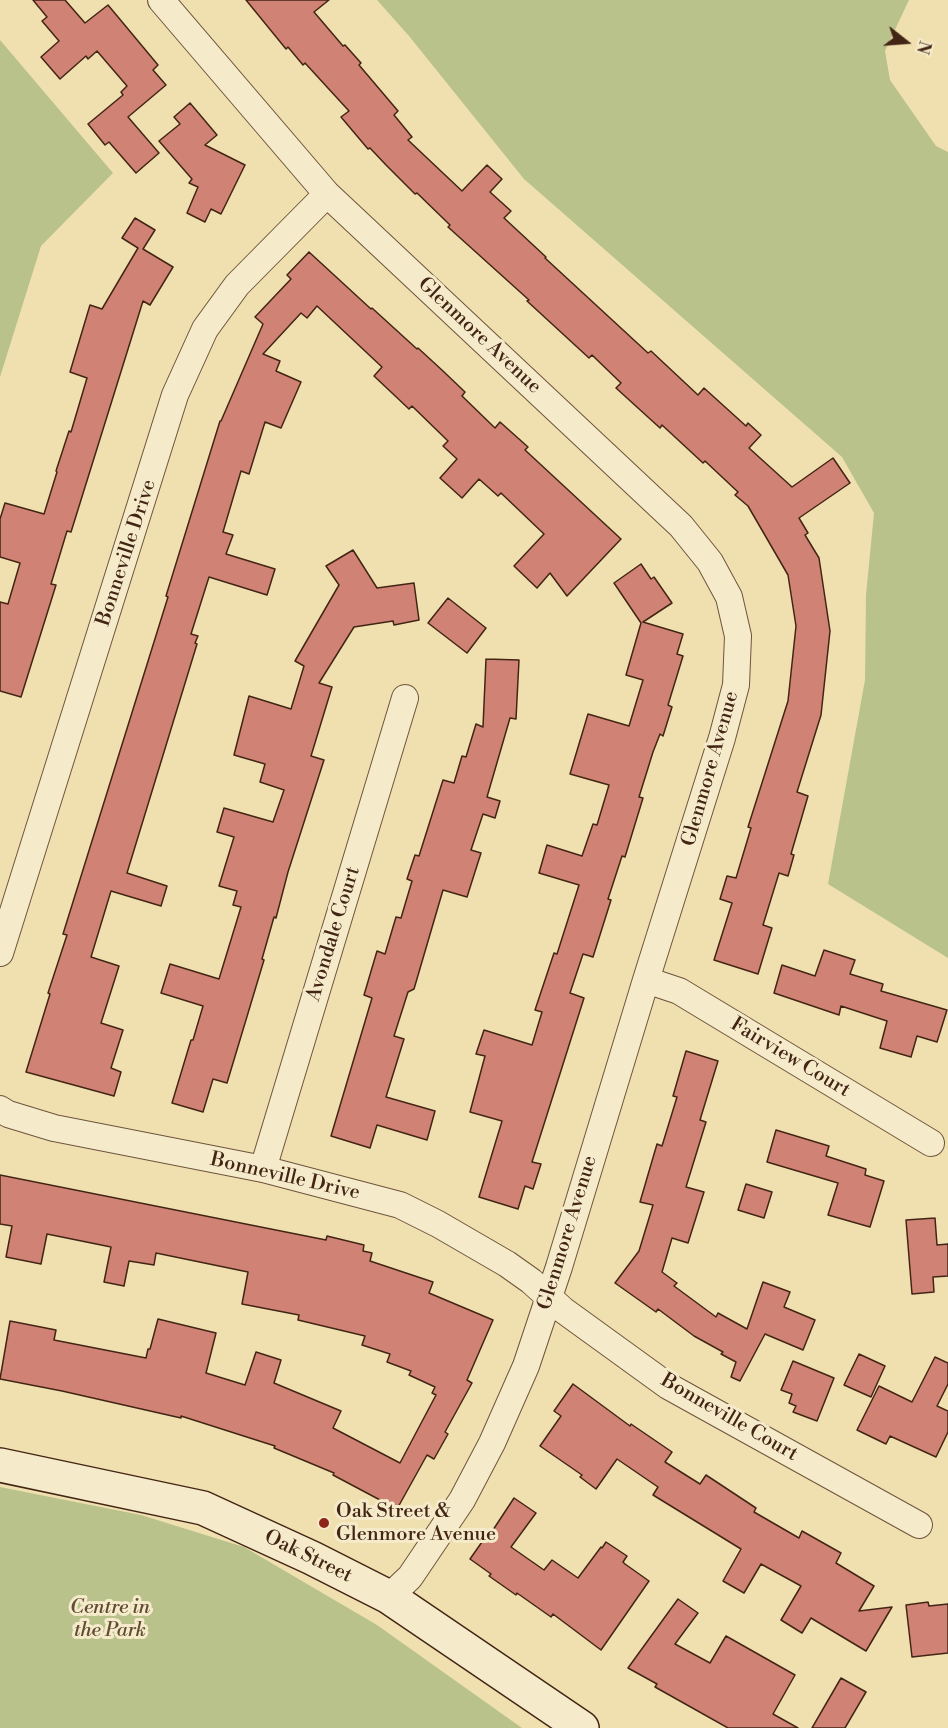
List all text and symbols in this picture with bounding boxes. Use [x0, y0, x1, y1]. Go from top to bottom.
north arrow [876, 12, 936, 72]
text: N [912, 38, 935, 56]
street label: Glenmore Avenue [412, 273, 546, 399]
street label: Bonneville Drive [92, 477, 162, 629]
street label: Glenmore Avenue [677, 689, 745, 849]
street label: Avondale Court [302, 864, 366, 1004]
street label: Fairview Court [726, 1013, 854, 1103]
street label: Bonneville Drive [208, 1148, 362, 1206]
street label: Glenmore Avenue [533, 1153, 603, 1313]
street label: Bonneville Court [656, 1369, 802, 1467]
place label: Oak Street & Glenmore Avenue [336, 1500, 496, 1547]
marker: Oak Street & Glenmore Avenue [317, 1516, 331, 1530]
street label: Oak Street [260, 1525, 356, 1589]
park label: Centre in the Park [70, 1596, 150, 1643]

